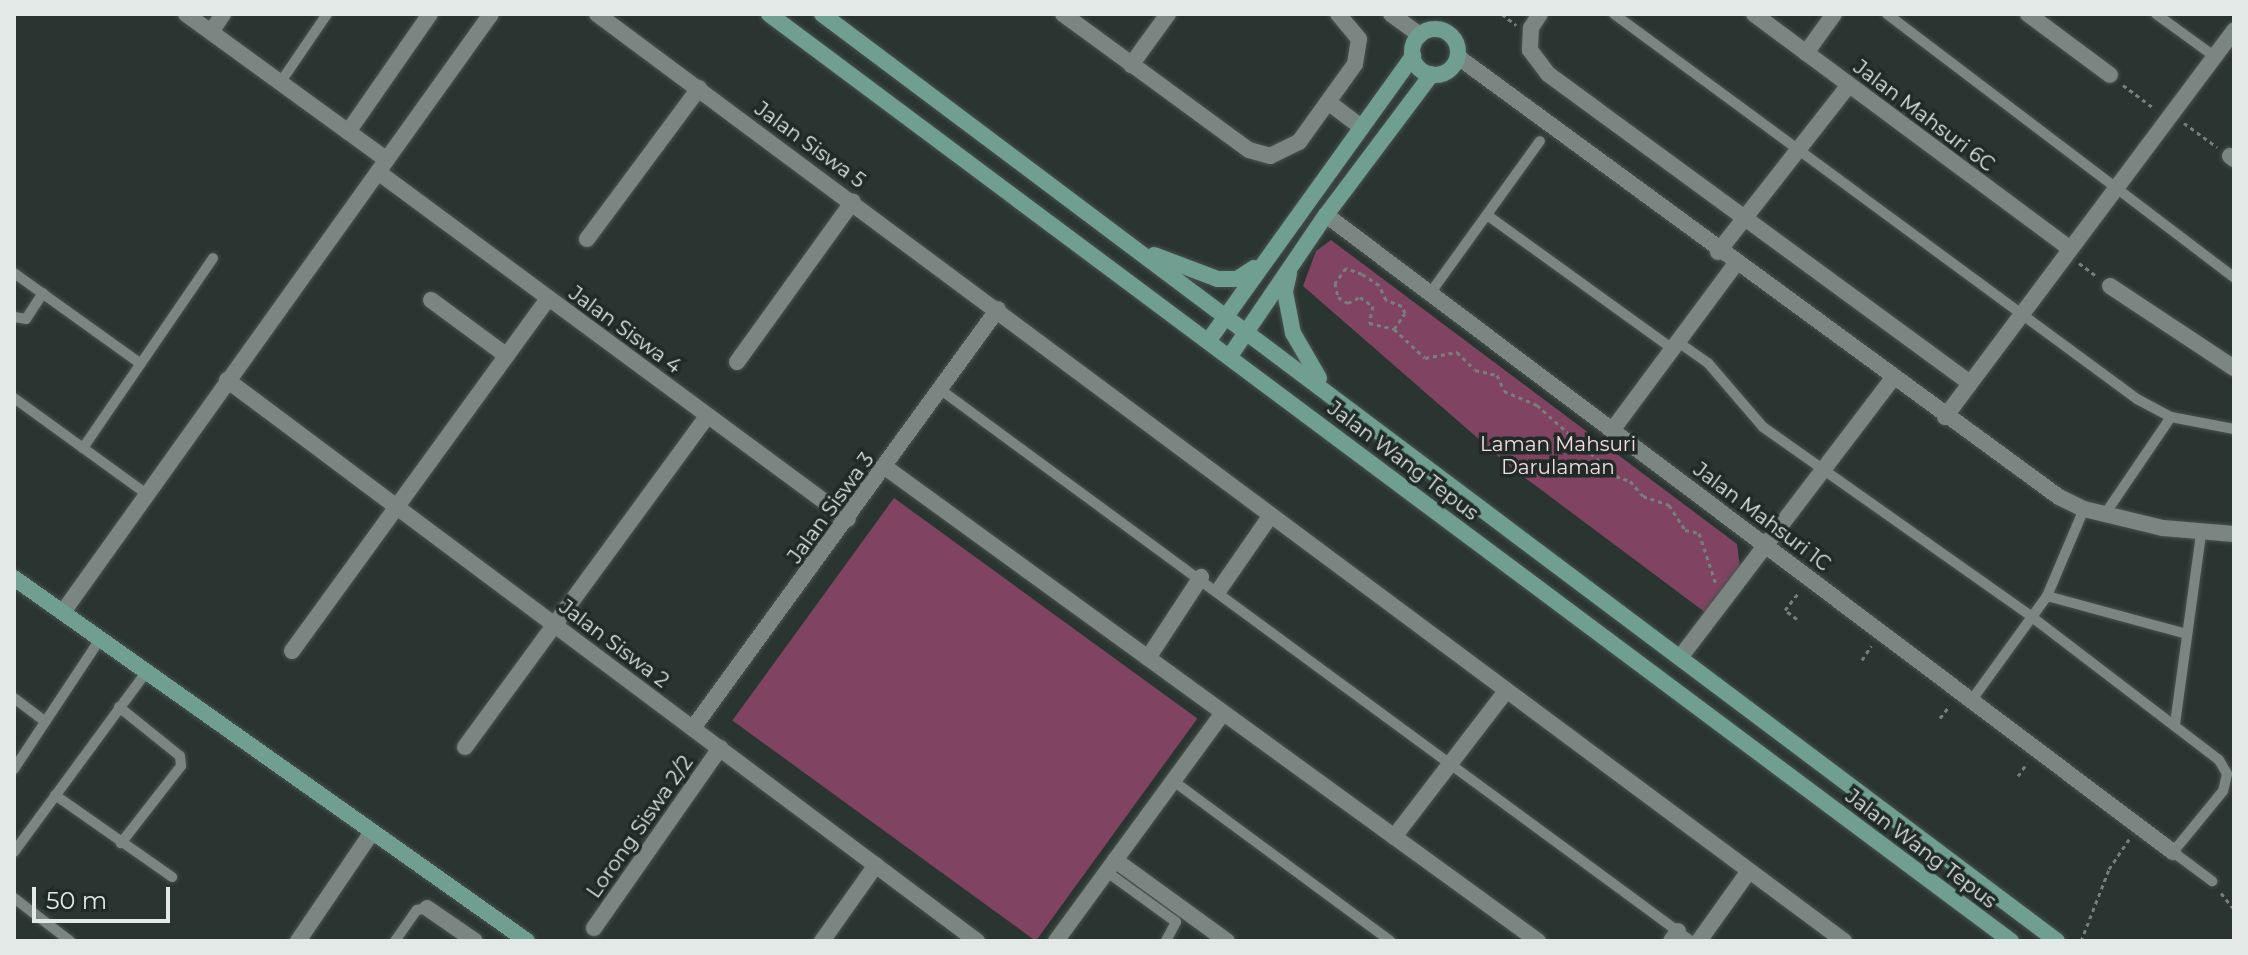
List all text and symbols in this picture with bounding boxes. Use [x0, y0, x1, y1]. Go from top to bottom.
street label: Jalan Mahsuri 6C [1849, 55, 1999, 177]
street label: Jalan Siswa 5 [750, 97, 870, 193]
street label: Jalan Siswa 4 [564, 281, 686, 379]
street label: Jalan Wang Tepus [1323, 397, 1483, 525]
park label: Laman Mahsuri Darulaman [1480, 433, 1636, 480]
street label: Jalan Siswa 3 [783, 448, 879, 568]
street label: Jalan Mahsuri 1C [1689, 458, 1835, 576]
street label: Jalan Siswa 2 [555, 595, 673, 693]
street label: Lorong Siswa 2/2 [582, 751, 698, 903]
street label: Jalan Wang Tepus [1841, 785, 2001, 913]
scale bar [36, 871, 174, 921]
text: 50 m [46, 886, 107, 915]

